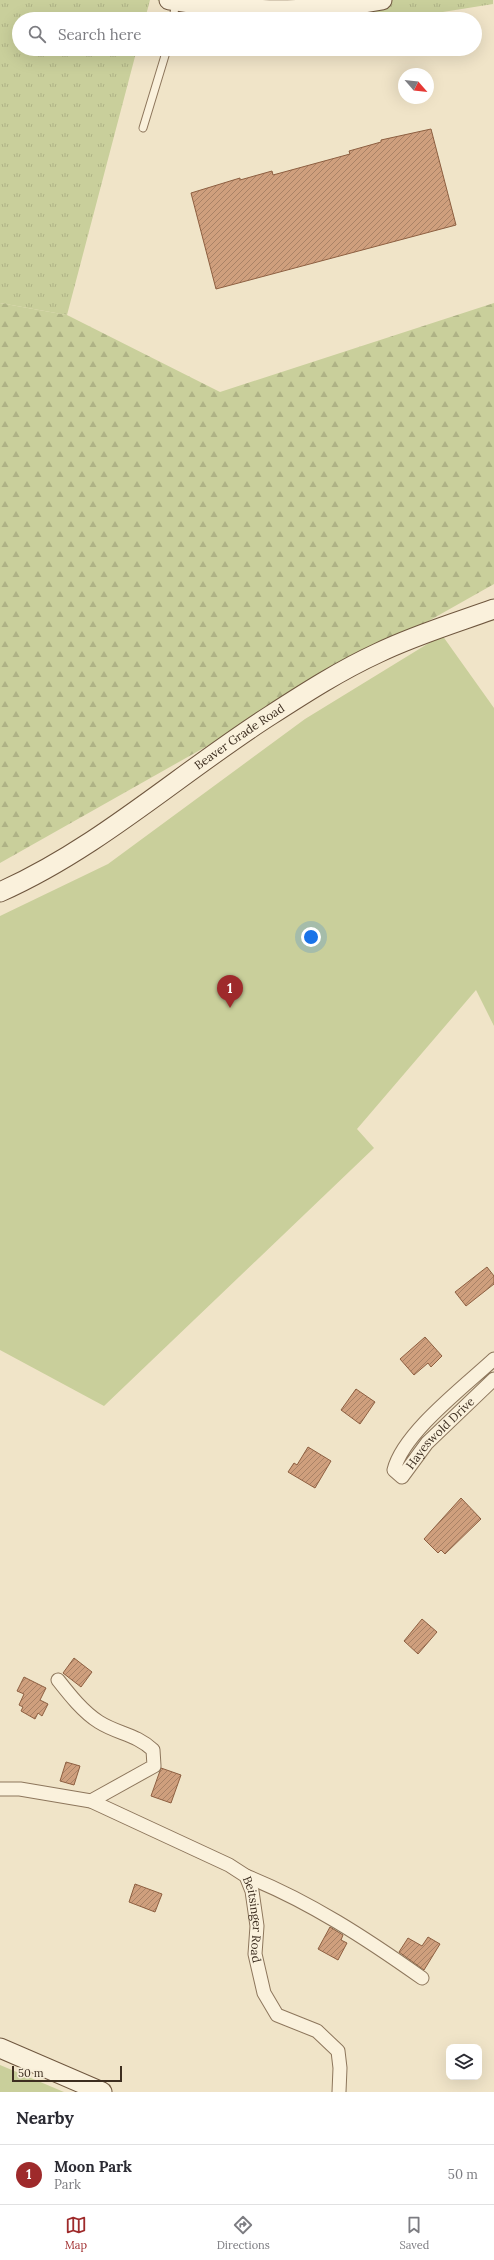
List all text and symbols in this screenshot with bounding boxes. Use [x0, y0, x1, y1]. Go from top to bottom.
search box [12, 12, 482, 56]
icon: search [26, 23, 48, 45]
text: Search here [58, 25, 141, 44]
north arrow [398, 68, 434, 104]
street label: Beaver Grade Road [191, 700, 287, 773]
your location [301, 927, 321, 947]
pin: 1 [217, 975, 243, 1008]
street label: Hayeswold Drive [402, 1393, 478, 1472]
street label: Beitsinger Road [240, 1874, 265, 1964]
map controls [446, 2044, 482, 2080]
button: layers [446, 2044, 482, 2080]
scale bar [12, 2064, 122, 2083]
text: 50 m [18, 2066, 44, 2080]
text: Nearby [16, 2107, 74, 2129]
text: Moon Park [54, 2157, 132, 2176]
text: 1 [26, 2166, 32, 2183]
text: 50 m [448, 2166, 478, 2183]
text: Park [54, 2176, 81, 2193]
tab: Map [65, 2214, 87, 2252]
tab: Directions [217, 2214, 270, 2252]
tab: Saved [399, 2214, 429, 2252]

